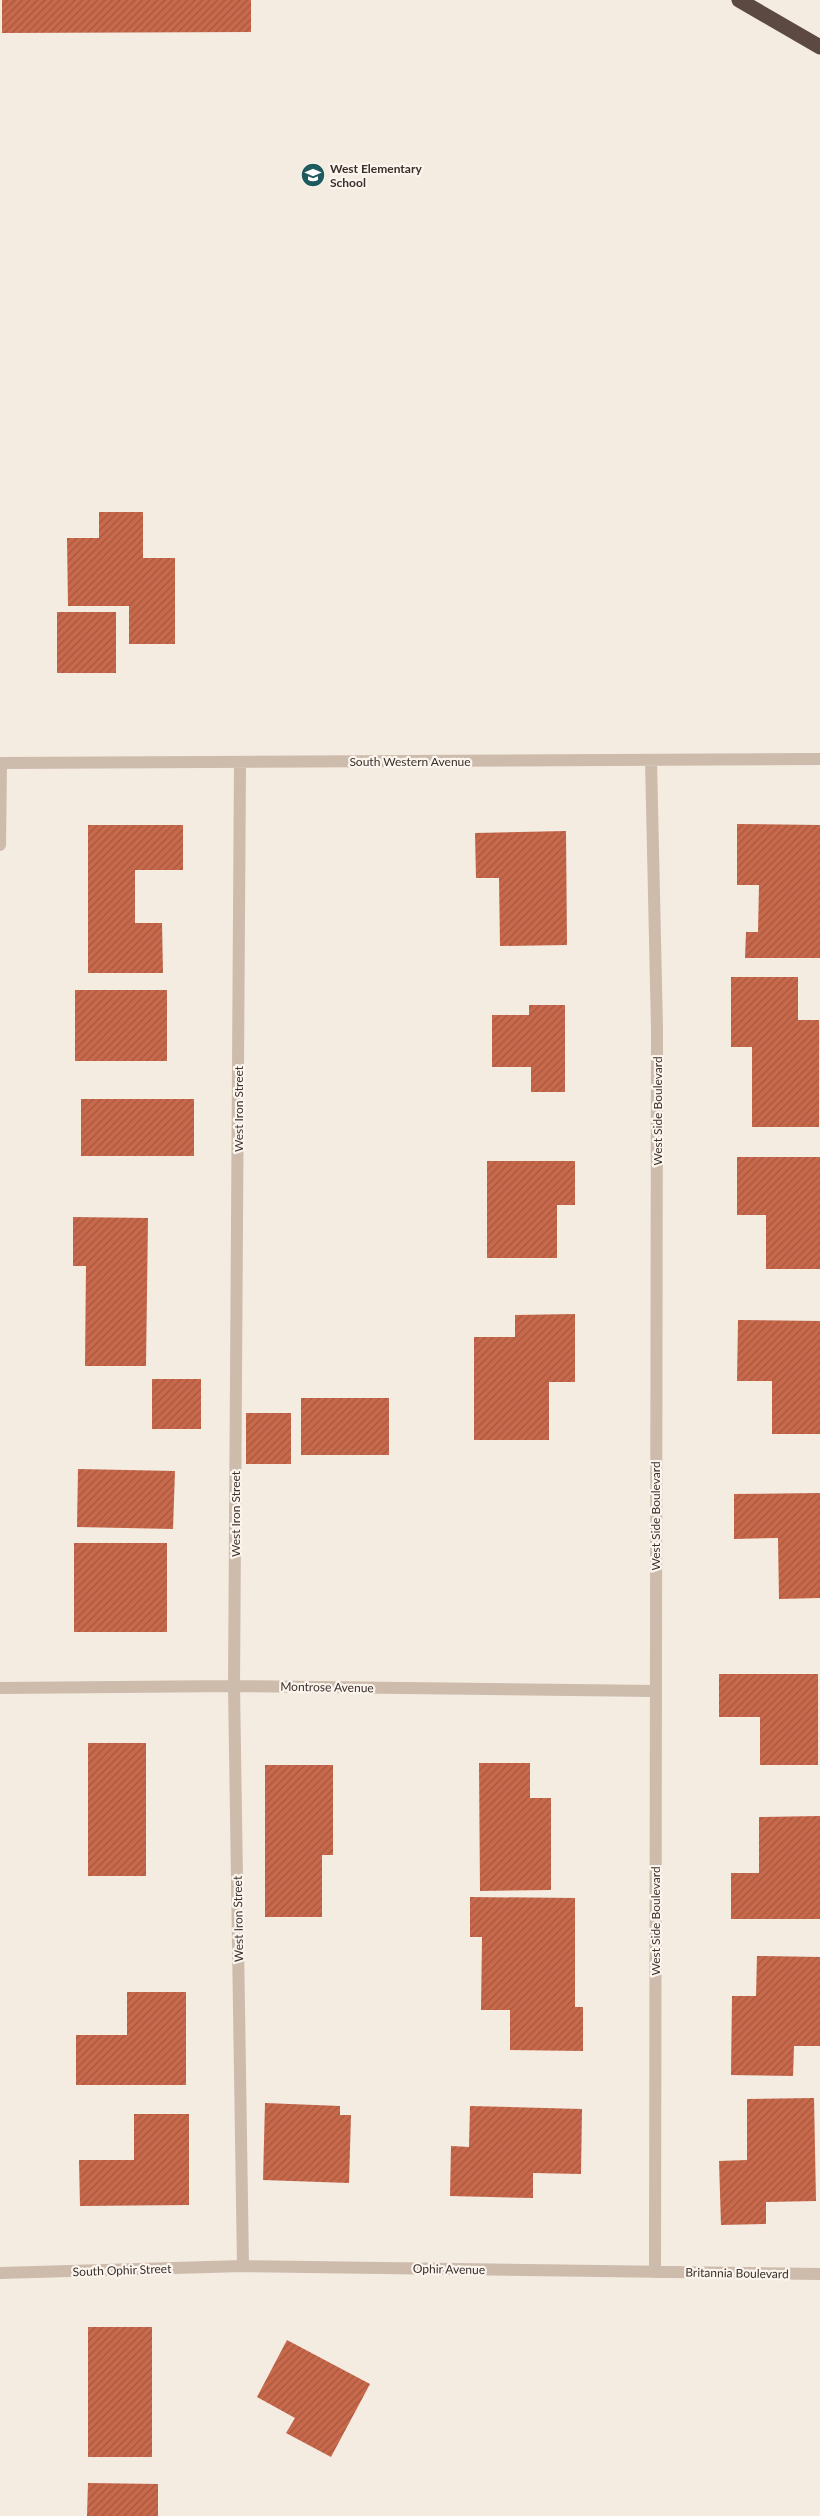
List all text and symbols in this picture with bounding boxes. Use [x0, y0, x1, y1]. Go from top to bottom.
place label: West Elementary School [330, 161, 422, 190]
school or university icon: West Elementary School [300, 162, 326, 188]
street label: South Western Avenue [349, 754, 471, 769]
street label: West Side Boulevard [650, 1056, 665, 1166]
street label: West Iron Street [231, 1065, 246, 1152]
street label: West Side Boulevard [648, 1461, 663, 1571]
street label: West Iron Street [228, 1470, 243, 1557]
street label: Montrose Avenue [280, 1679, 374, 1695]
street label: West Side Boulevard [648, 1866, 663, 1976]
street label: West Iron Street [230, 1875, 246, 1962]
street label: South Ophir Street [72, 2261, 172, 2279]
street label: Ophir Avenue [413, 2261, 485, 2277]
street label: Britannia Boulevard [685, 2265, 789, 2281]

